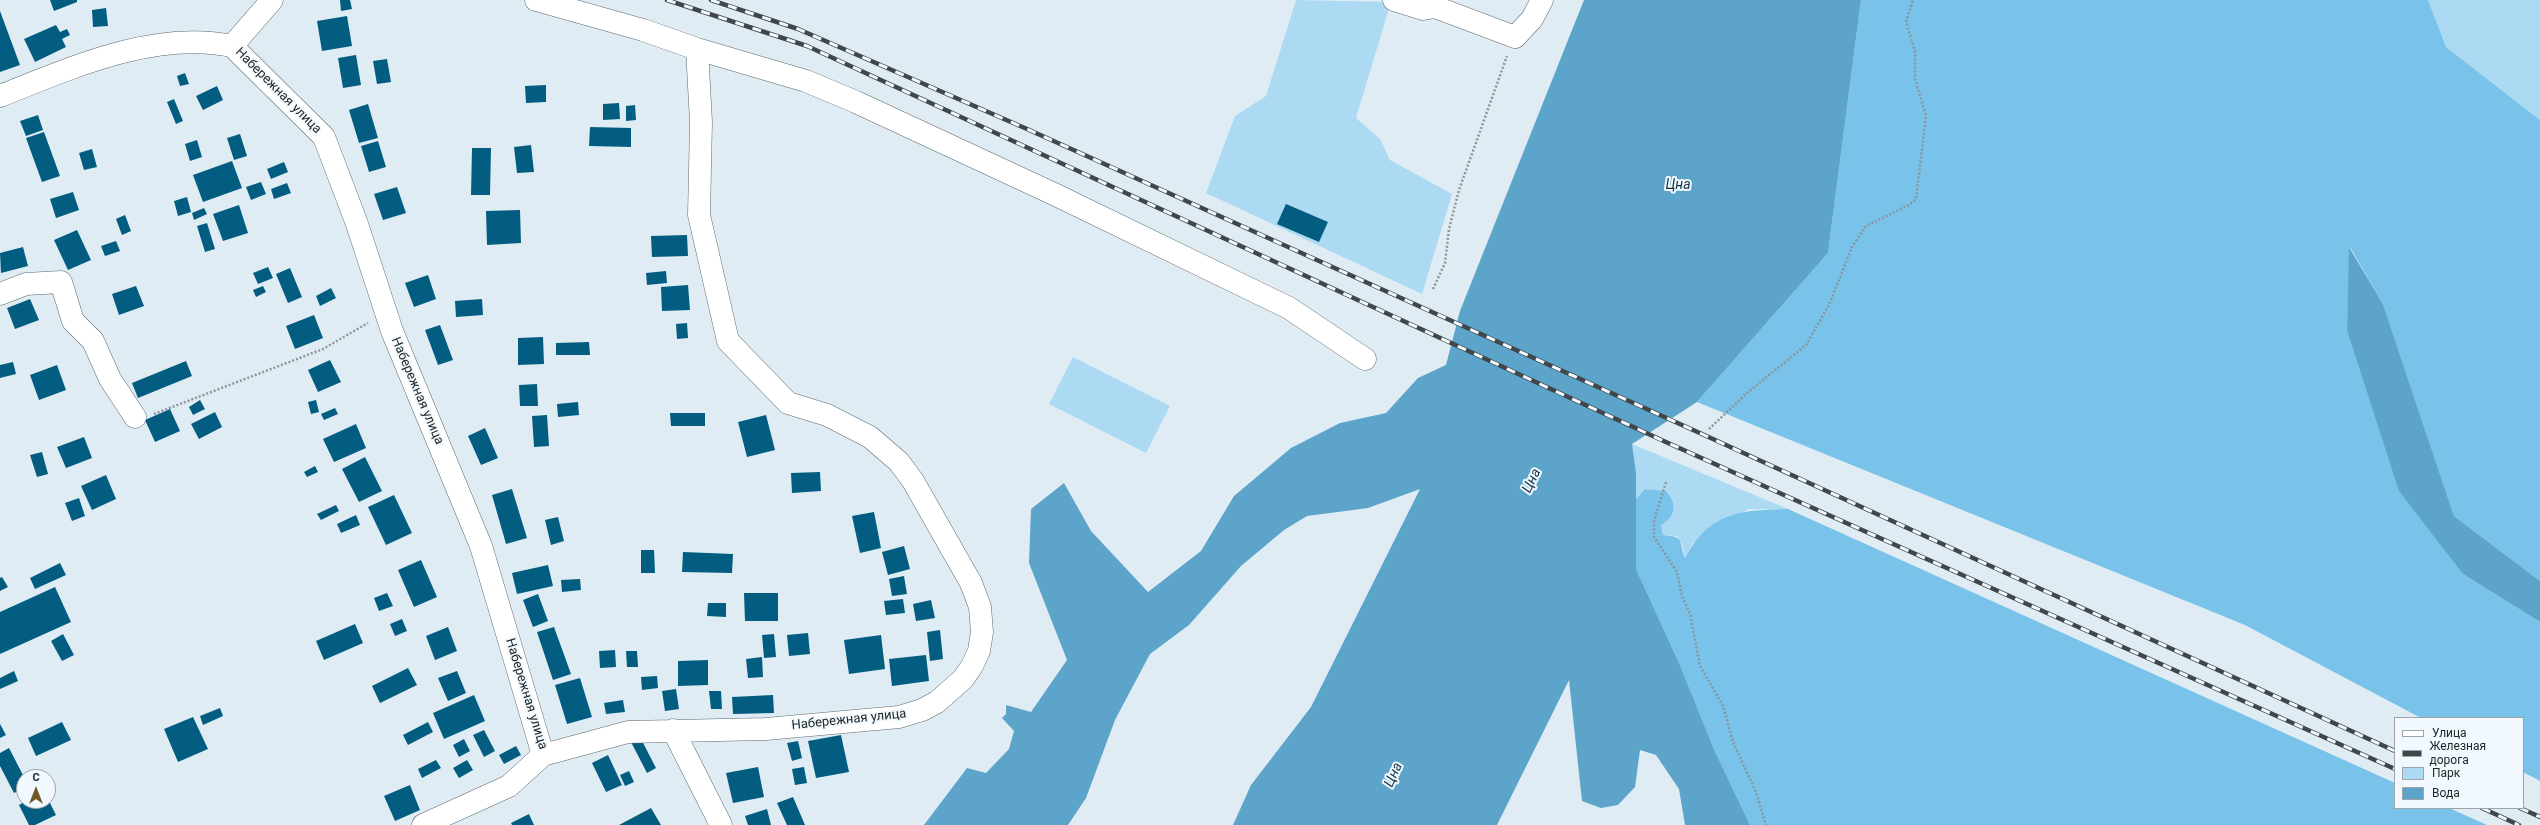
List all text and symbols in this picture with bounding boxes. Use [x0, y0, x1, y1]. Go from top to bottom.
street label: Набережная улица [232, 45, 324, 137]
water label: Цна [1665, 177, 1691, 193]
street label: Набережная улица [387, 335, 447, 447]
water label: Цна [1519, 466, 1545, 496]
street label: Набережная улица [502, 637, 550, 751]
street label: Набережная улица [791, 706, 907, 734]
legend [2394, 717, 2524, 809]
text: Улица [2432, 726, 2467, 740]
text: Железная дорога [2430, 739, 2486, 767]
water label: Цна [1381, 760, 1407, 790]
text: Парк [2432, 766, 2460, 780]
north arrow [16, 769, 56, 809]
text: С [32, 771, 40, 784]
text: Вода [2432, 786, 2460, 800]

